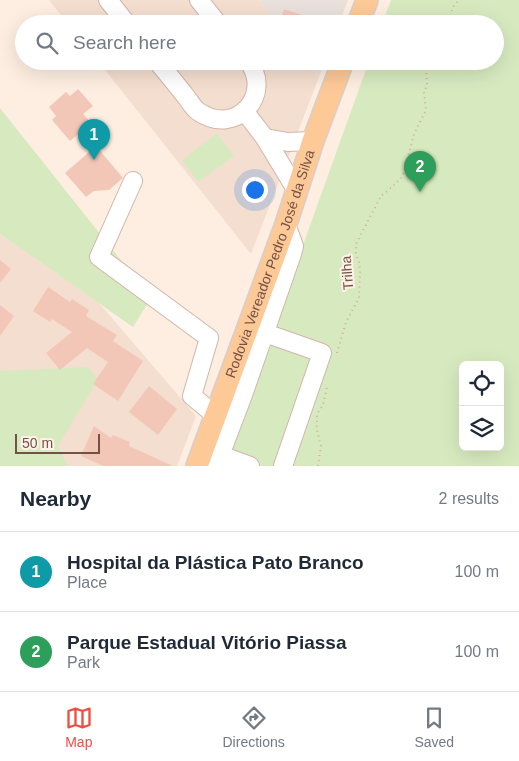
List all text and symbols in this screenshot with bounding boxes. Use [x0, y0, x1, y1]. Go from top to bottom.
search box [15, 15, 504, 70]
icon: search [33, 29, 61, 57]
text: Search here [73, 32, 177, 53]
pin: 1 [78, 119, 110, 160]
street label: Rodovia Vereador Pedro José da Silva [222, 148, 318, 380]
pin: 2 [404, 151, 436, 192]
your location [242, 177, 268, 203]
street label: Trilha [338, 255, 356, 291]
map controls [459, 361, 504, 451]
button: locate [459, 361, 504, 406]
button: layers [459, 406, 504, 451]
scale bar [15, 431, 100, 454]
text: 50 m [22, 435, 53, 451]
text: Nearby [20, 487, 91, 510]
text: 2 results [439, 490, 499, 507]
text: Hospital da Plástica Pato Branco [67, 552, 364, 573]
text: 1 [32, 563, 40, 580]
text: 100 m [455, 563, 499, 580]
text: Place [67, 574, 107, 591]
text: Parque Estadual Vitório Piassa [67, 632, 346, 653]
text: 2 [32, 643, 40, 660]
text: 100 m [455, 643, 499, 660]
text: Park [67, 654, 100, 671]
tab: Map [65, 704, 93, 750]
tab: Directions [223, 704, 285, 750]
tab: Saved [414, 704, 454, 750]

